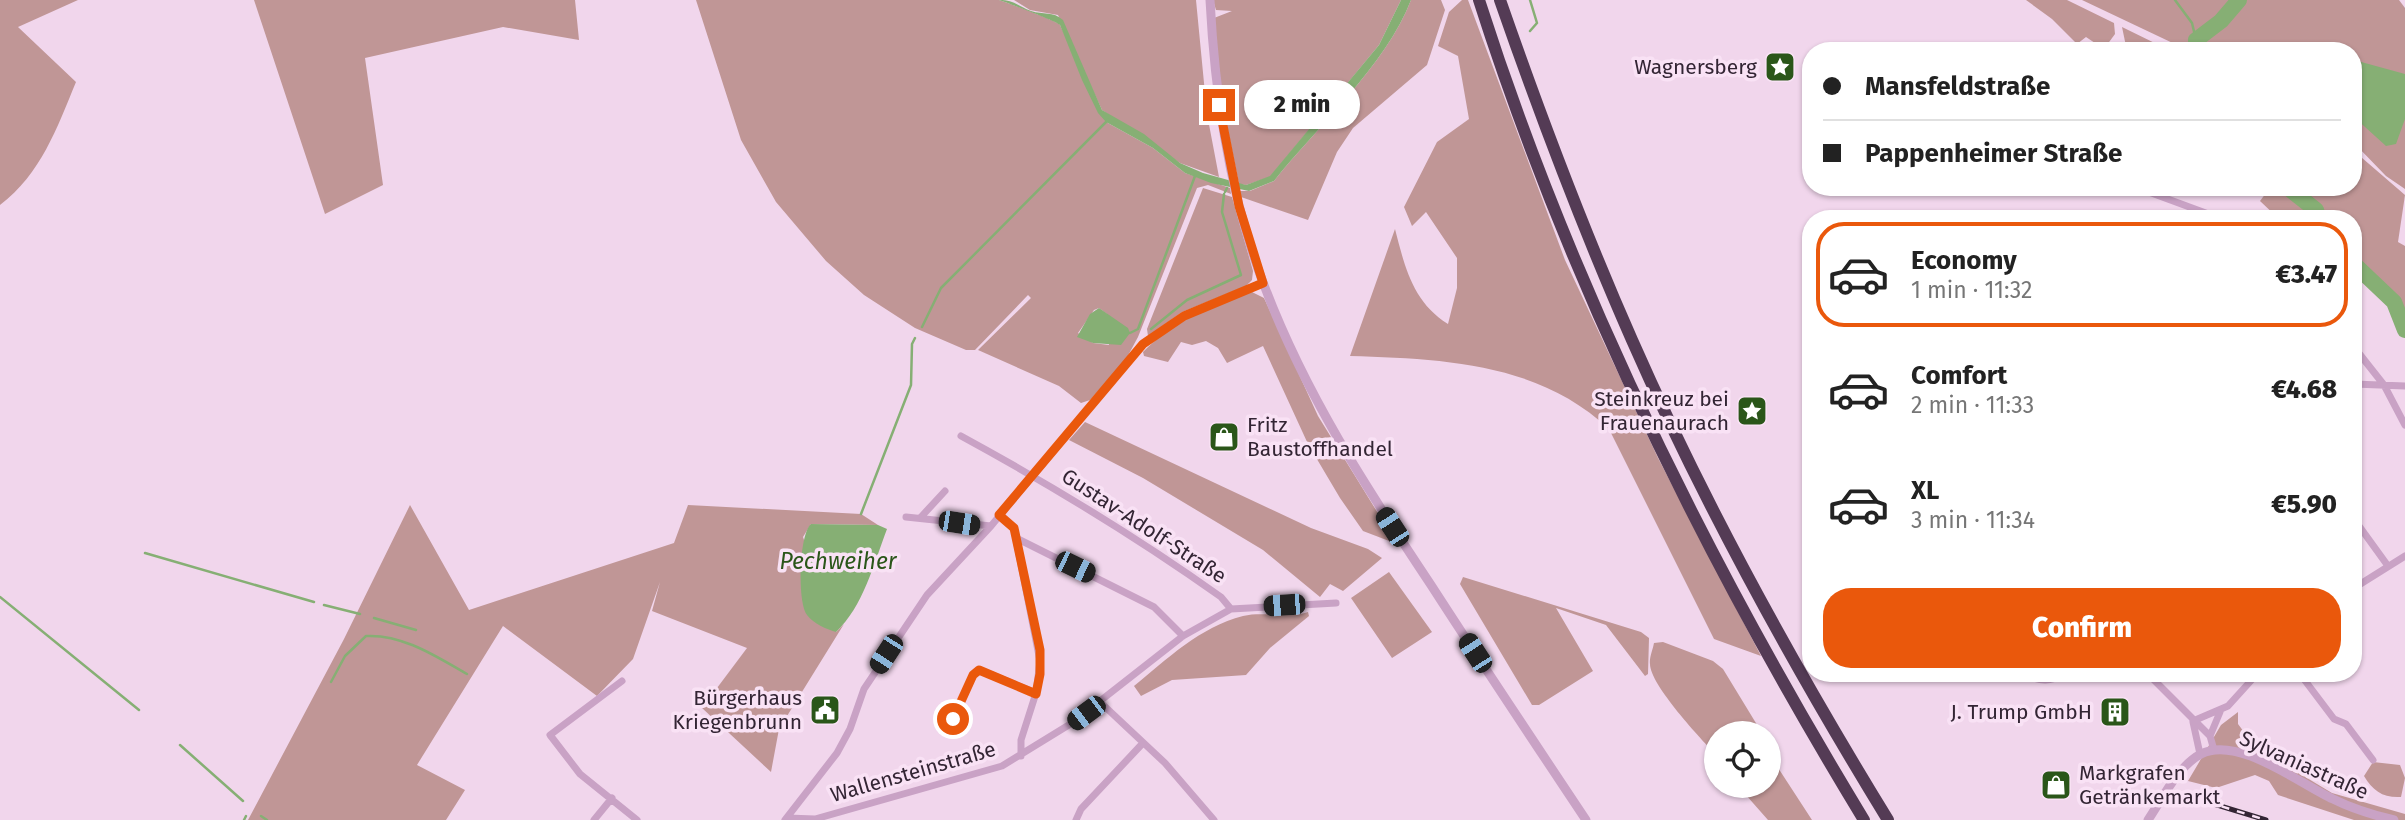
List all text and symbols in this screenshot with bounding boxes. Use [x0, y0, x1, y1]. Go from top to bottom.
place icon: Wagnersberg [1763, 50, 1797, 84]
place label: Wagnersberg [1634, 54, 1757, 80]
text: Mansfeldstraße [1865, 71, 2050, 102]
callout: 2 min [1244, 80, 1359, 130]
route end [1203, 89, 1235, 121]
text: 2 min [1274, 90, 1330, 118]
text: Pappenheimer Straße [1865, 138, 2122, 169]
icon: car [1827, 243, 1890, 306]
text: Economy [1911, 245, 2017, 276]
text: €3.47 [2276, 259, 2337, 290]
text: 1 min · 11:32 [1911, 276, 2032, 304]
icon: car [1827, 358, 1890, 421]
text: Comfort [1911, 360, 2007, 391]
text: €4.68 [2271, 374, 2337, 405]
place label: Steinkreuz bei Frauenaurach [1594, 386, 1729, 436]
text: 2 min · 11:33 [1911, 391, 2034, 419]
place icon: Steinkreuz bei Frauenaurach [1735, 394, 1769, 428]
place label: Fritz Baustoffhandel [1247, 412, 1393, 462]
shop icon: Fritz Baustoffhandel [1207, 420, 1241, 454]
street label: Gustav-Adolf-Straße [1057, 463, 1231, 589]
icon: car [1827, 473, 1890, 536]
text: XL [1911, 475, 1939, 506]
text: €5.90 [2271, 489, 2337, 520]
car [1372, 504, 1413, 550]
text: 3 min · 11:34 [1911, 506, 2035, 534]
car [937, 509, 982, 537]
water label: Pechweiher [779, 547, 898, 575]
car [1052, 548, 1099, 586]
button: Confirm [1823, 588, 2341, 668]
car [1263, 593, 1306, 617]
car [1455, 630, 1496, 676]
car [866, 631, 907, 677]
place label: Bürgerhaus Kriegenbrunn [672, 685, 802, 735]
car [1063, 692, 1110, 734]
public building icon: Bürgerhaus Kriegenbrunn [808, 693, 842, 727]
building icon: J. Trump GmbH [2098, 695, 2132, 729]
place label: J. Trump GmbH [1950, 699, 2092, 725]
route start [937, 703, 969, 735]
map controls [1704, 721, 1781, 798]
button: locate [1704, 721, 1781, 798]
street label: Sylvaniastraße [2235, 725, 2373, 805]
street label: Wallensteinstraße [827, 736, 999, 808]
place label: Markgrafen Getränkemarkt [2079, 760, 2221, 810]
shop icon: Markgrafen Getränkemarkt [2039, 768, 2073, 802]

